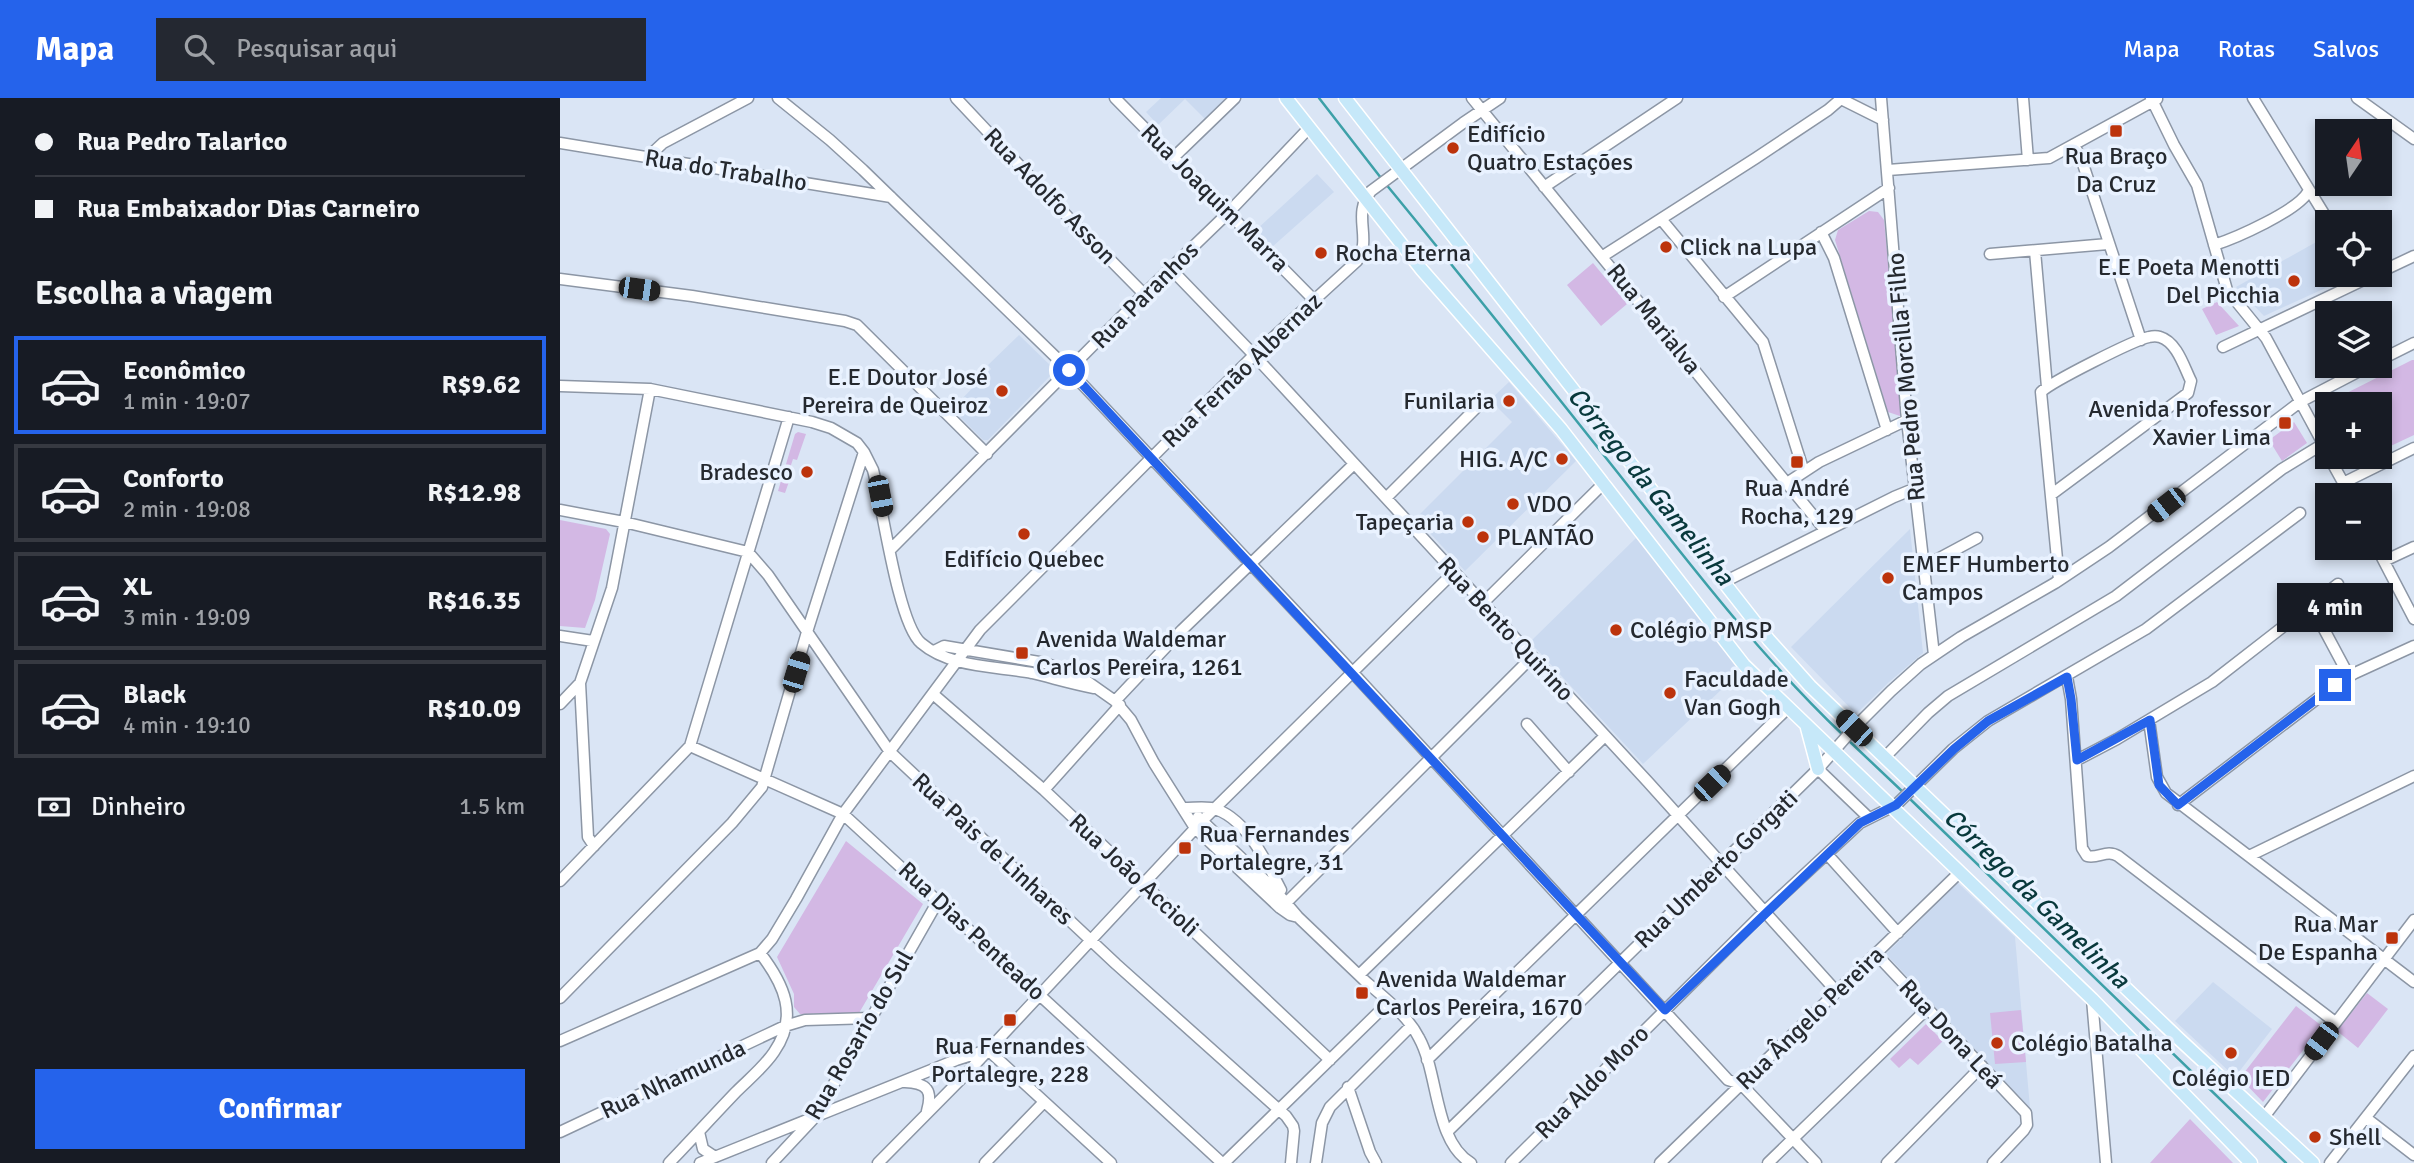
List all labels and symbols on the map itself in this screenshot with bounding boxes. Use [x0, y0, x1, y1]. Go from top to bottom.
street label: Rua Joaquim Marra [1135, 118, 1295, 278]
place label: Edifício Quatro Estações [1467, 119, 1633, 177]
north arrow [2315, 119, 2392, 196]
street label: Rua Adolfo Asson [977, 122, 1123, 270]
marker: Rua Braço Da Cruz [2108, 123, 2124, 139]
marker: Edifício Quatro Estações [1445, 140, 1461, 156]
place label: Rua Braço Da Cruz [2064, 141, 2168, 199]
street label: Rua do Trabalho [643, 142, 809, 198]
place label: Click na Lupa [1680, 232, 1817, 262]
street label: Rua Paranhos [1085, 235, 1205, 355]
place label: Rocha Eterna [1335, 238, 1471, 268]
marker: Click na Lupa [1658, 239, 1674, 255]
marker: Rocha Eterna [1313, 245, 1329, 261]
street label: Rua Pedro Morcilla Filho [1880, 251, 1932, 503]
place label: E.E Poeta Menotti Del Picchia [2098, 252, 2280, 310]
street label: Rua Marialva [1600, 258, 1708, 380]
marker: E.E Poeta Menotti Del Picchia [2286, 273, 2302, 289]
car [617, 276, 662, 302]
street label: Rua Fernão Albernaz [1156, 286, 1328, 454]
route start [1053, 354, 1085, 386]
place label: E.E Doutor José Pereira de Queiroz [802, 362, 988, 420]
water label: Córrego da Gamelinha [1560, 381, 1741, 593]
marker: E.E Doutor José Pereira de Queiroz [994, 383, 1010, 399]
place label: Funilaria [1403, 386, 1495, 416]
marker: Funilaria [1501, 393, 1517, 409]
place label: Avenida Professor Xavier Lima [2088, 394, 2271, 452]
marker: Avenida Professor Xavier Lima [2277, 415, 2293, 431]
place label: HIG. A/C [1459, 444, 1548, 474]
marker: HIG. A/C [1554, 451, 1570, 467]
marker: Rua André Rocha, 129 [1789, 454, 1805, 470]
place label: Bradesco [699, 457, 793, 487]
marker: Bradesco [799, 464, 815, 480]
car [866, 473, 895, 519]
place label: Rua André Rocha, 129 [1740, 473, 1854, 531]
car [2143, 484, 2190, 526]
place label: VDO [1527, 489, 1572, 519]
marker: VDO [1505, 496, 1521, 512]
place label: Tapeçaria [1356, 507, 1454, 537]
marker: Tapeçaria [1460, 514, 1476, 530]
place label: PLANTÃO [1497, 522, 1594, 552]
marker: Edifício Quebec [1016, 526, 1032, 542]
marker: PLANTÃO [1475, 529, 1491, 545]
place label: Edifício Quebec [944, 544, 1104, 574]
place label: EMEF Humberto Campos [1902, 549, 2069, 607]
street label: Rua Bento Quirino [1431, 551, 1581, 707]
marker: EMEF Humberto Campos [1880, 570, 1896, 586]
callout: 4 min [2277, 584, 2393, 632]
place label: Colégio PMSP [1630, 615, 1772, 645]
marker: Colégio PMSP [1608, 622, 1624, 638]
place label: Avenida Waldemar Carlos Pereira, 1261 [1036, 624, 1243, 682]
marker: Avenida Waldemar Carlos Pereira, 1261 [1014, 645, 1030, 661]
car [780, 649, 813, 695]
place label: Faculdade Van Gogh [1684, 664, 1789, 722]
route end [2319, 669, 2351, 701]
marker: Faculdade Van Gogh [1662, 685, 1678, 701]
car [1832, 706, 1877, 750]
car [1690, 761, 1735, 805]
street label: Rua Pais de Linhares [906, 766, 1080, 932]
street label: Rua Umberto Gorgati [1628, 783, 1804, 955]
water label: Córrego da Gamelinha [1937, 802, 2136, 996]
street label: Rua João Accioli [1063, 807, 1205, 943]
place label: Rua Fernandes Portalegre, 31 [1199, 819, 1350, 877]
marker: Rua Fernandes Portalegre, 31 [1177, 840, 1193, 856]
street label: Rua Dias Penteado [892, 855, 1052, 1007]
place label: Rua Mar De Espanha [2258, 909, 2378, 967]
marker: Rua Mar De Espanha [2384, 930, 2400, 946]
street label: Rua Ângelo Pereira [1730, 940, 1890, 1096]
street label: Rua Rosario do Sul [798, 945, 920, 1125]
place label: Avenida Waldemar Carlos Pereira, 1670 [1376, 964, 1583, 1022]
street label: Rua Dona Leá [1893, 973, 2009, 1095]
marker: Avenida Waldemar Carlos Pereira, 1670 [1354, 985, 1370, 1001]
marker: Rua Fernandes Portalegre, 228 [1002, 1012, 1018, 1028]
car [2300, 1018, 2343, 1064]
street label: Rua Aldo Moro [1529, 1019, 1655, 1145]
place label: Colégio Batalha [2011, 1028, 2173, 1058]
place label: Rua Fernandes Portalegre, 228 [931, 1031, 1089, 1089]
street label: Rua Nhamunda [596, 1032, 750, 1126]
marker: Colégio Batalha [1989, 1035, 2005, 1051]
marker: Colégio IED [2223, 1045, 2239, 1061]
place label: Colégio IED [2172, 1063, 2290, 1093]
place label: Shell [2329, 1122, 2381, 1152]
marker: Shell [2307, 1129, 2323, 1145]

